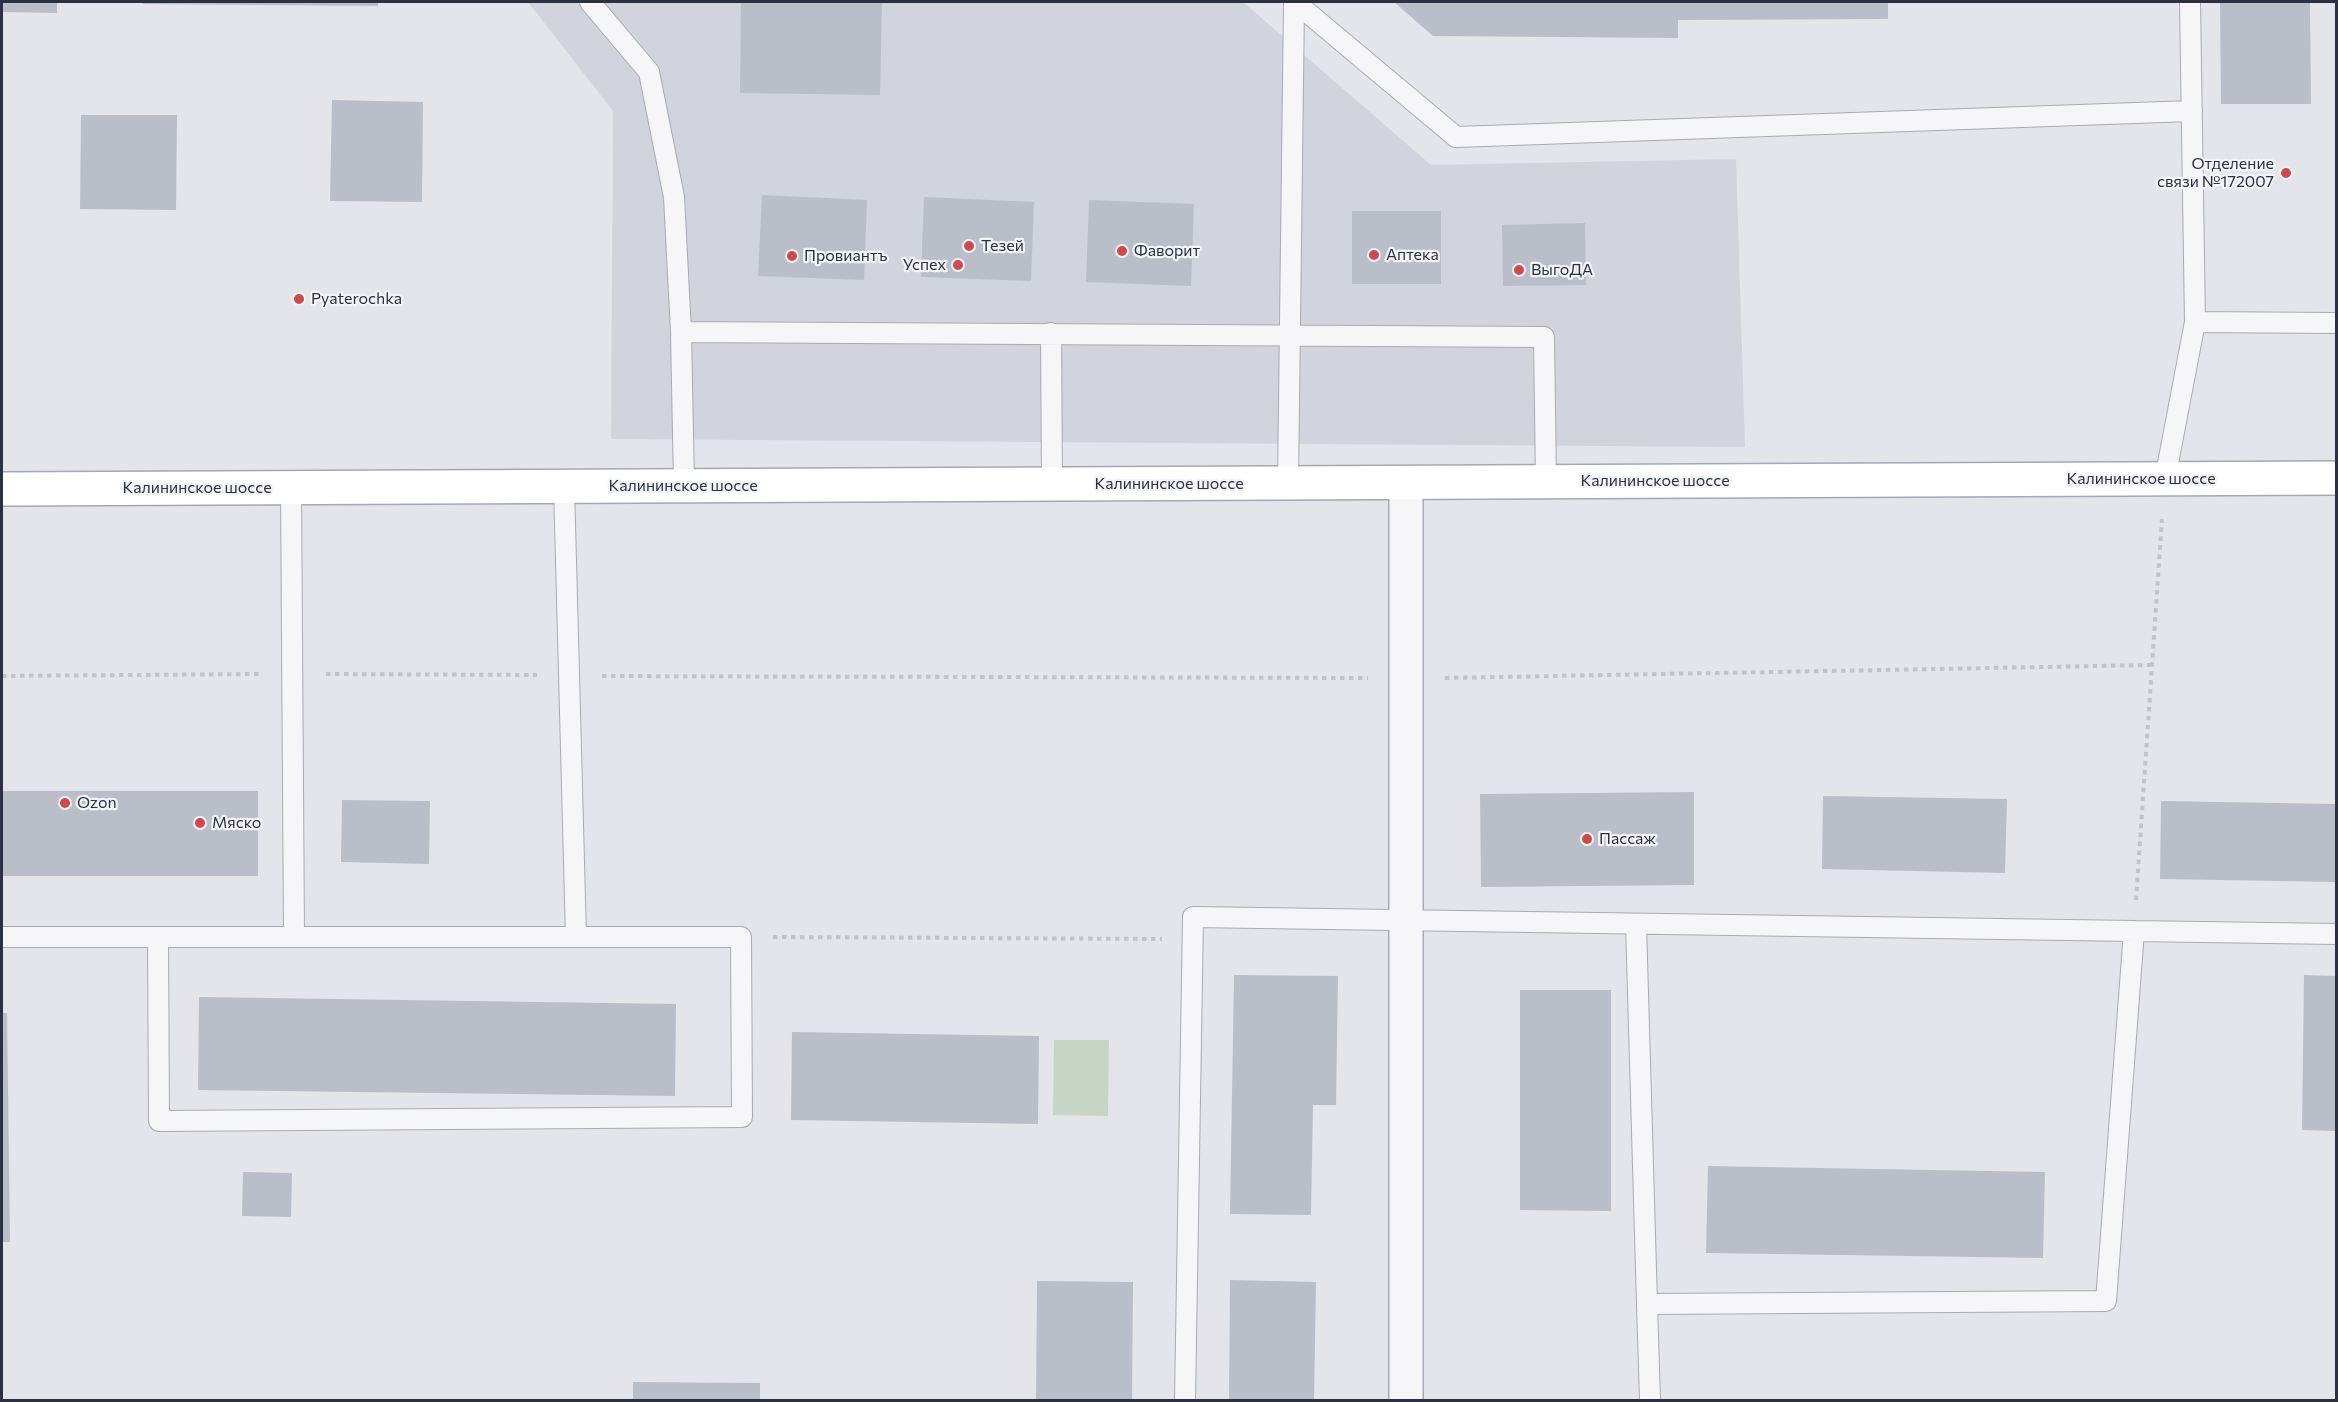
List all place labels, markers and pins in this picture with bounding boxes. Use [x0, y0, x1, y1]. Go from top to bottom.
place label: Отделение связи №172007 [2157, 154, 2274, 192]
marker: Отделение связи №172007 [2279, 166, 2293, 180]
place label: Тезей [981, 236, 1024, 256]
marker: Тезей [962, 239, 976, 253]
place label: Фаворит [1134, 241, 1200, 261]
marker: Фаворит [1115, 244, 1129, 258]
place label: Аптека [1386, 245, 1439, 265]
place label: Провиантъ [804, 246, 887, 266]
marker: Аптека [1367, 248, 1381, 262]
marker: Провиантъ [785, 249, 799, 263]
place label: Успех [903, 255, 946, 275]
marker: Успех [951, 258, 965, 272]
place label: ВыгоДА [1531, 260, 1593, 280]
marker: ВыгоДА [1512, 263, 1526, 277]
place label: Pyaterochka [311, 289, 402, 309]
marker: Pyaterochka [292, 292, 306, 306]
place label: Ozon [77, 793, 117, 813]
marker: Ozon [58, 796, 72, 810]
place label: Мяско [212, 813, 261, 833]
marker: Мяско [193, 816, 207, 830]
place label: Пассаж [1599, 829, 1656, 849]
marker: Пассаж [1580, 832, 1594, 846]

